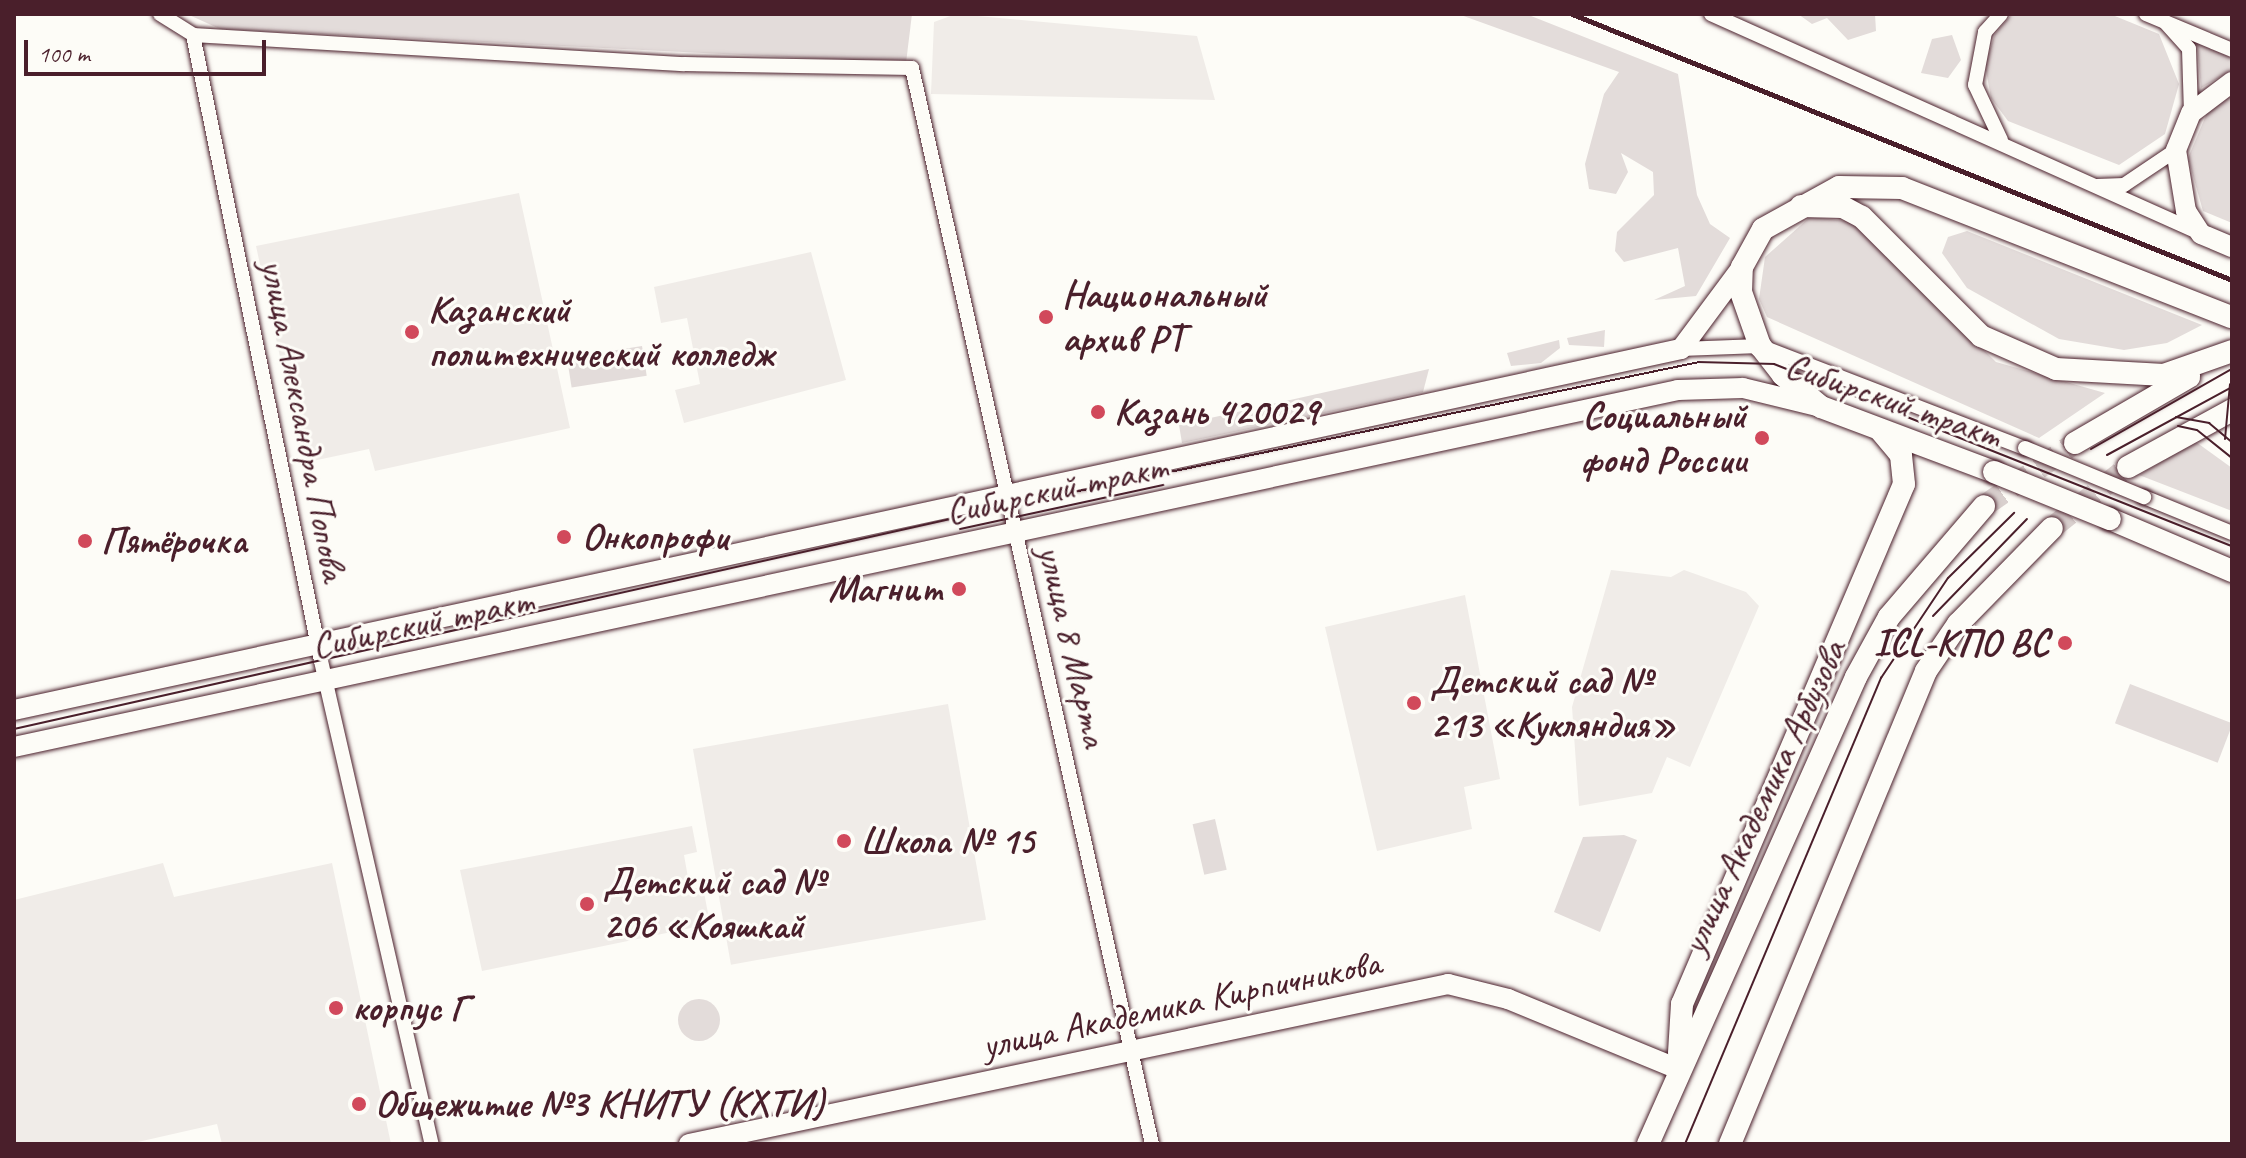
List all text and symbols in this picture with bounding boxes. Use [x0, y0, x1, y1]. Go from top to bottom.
scale bar [28, 24, 270, 74]
text: 100 m [38, 39, 90, 69]
street label: улица Александра Попова [250, 255, 358, 585]
place label: Национальный архив РТ [1062, 272, 1267, 362]
place label: Казанский политехнический колледж [428, 287, 774, 376]
marker: Национальный архив РТ [1037, 308, 1055, 326]
marker: Казанский политехнический колледж [403, 323, 421, 341]
street label: Сибирский тракт [1779, 342, 2007, 458]
place label: Казань 420029 [1114, 389, 1319, 435]
place label: Социальный фонд России [1578, 393, 1746, 482]
marker: Казань 420029 [1089, 403, 1107, 421]
marker: Социальный фонд России [1753, 429, 1771, 447]
street label: Сибирский тракт [941, 443, 1171, 535]
place label: Онкопрофи [582, 514, 728, 560]
place label: Пятёрочка [101, 518, 247, 564]
marker: Онкопрофи [553, 526, 575, 548]
marker: Пятёрочка [76, 532, 94, 550]
street label: улица 8 Марта [1028, 541, 1118, 751]
place label: Магнит [828, 566, 943, 612]
street label: Сибирский тракт [307, 577, 537, 669]
marker: Магнит [950, 580, 968, 598]
place label: ICL-КПО ВС [1874, 620, 2049, 666]
marker: ICL-КПО ВС [2056, 634, 2074, 652]
street label: улица Академика Арбузова [1671, 635, 1855, 959]
place label: Детский сад № 213 «Кукляндия» [1430, 658, 1676, 748]
marker: Детский сад № 213 «Кукляндия» [1405, 694, 1423, 712]
place label: Школа № 15 [860, 818, 1034, 864]
marker: Школа № 15 [835, 832, 853, 850]
place label: Детский сад № 206 «Кояшкай [603, 859, 824, 948]
marker: Детский сад № 206 «Кояшкай [578, 895, 596, 913]
street label: улица Академика Кирпичникова [980, 940, 1382, 1068]
place label: корпус Г [352, 985, 468, 1031]
marker: корпус Г [327, 999, 345, 1017]
place label: Общежитие №3 КНИТУ (КХТИ) [375, 1081, 824, 1127]
marker: Общежитие №3 КНИТУ (КХТИ) [350, 1095, 368, 1113]

